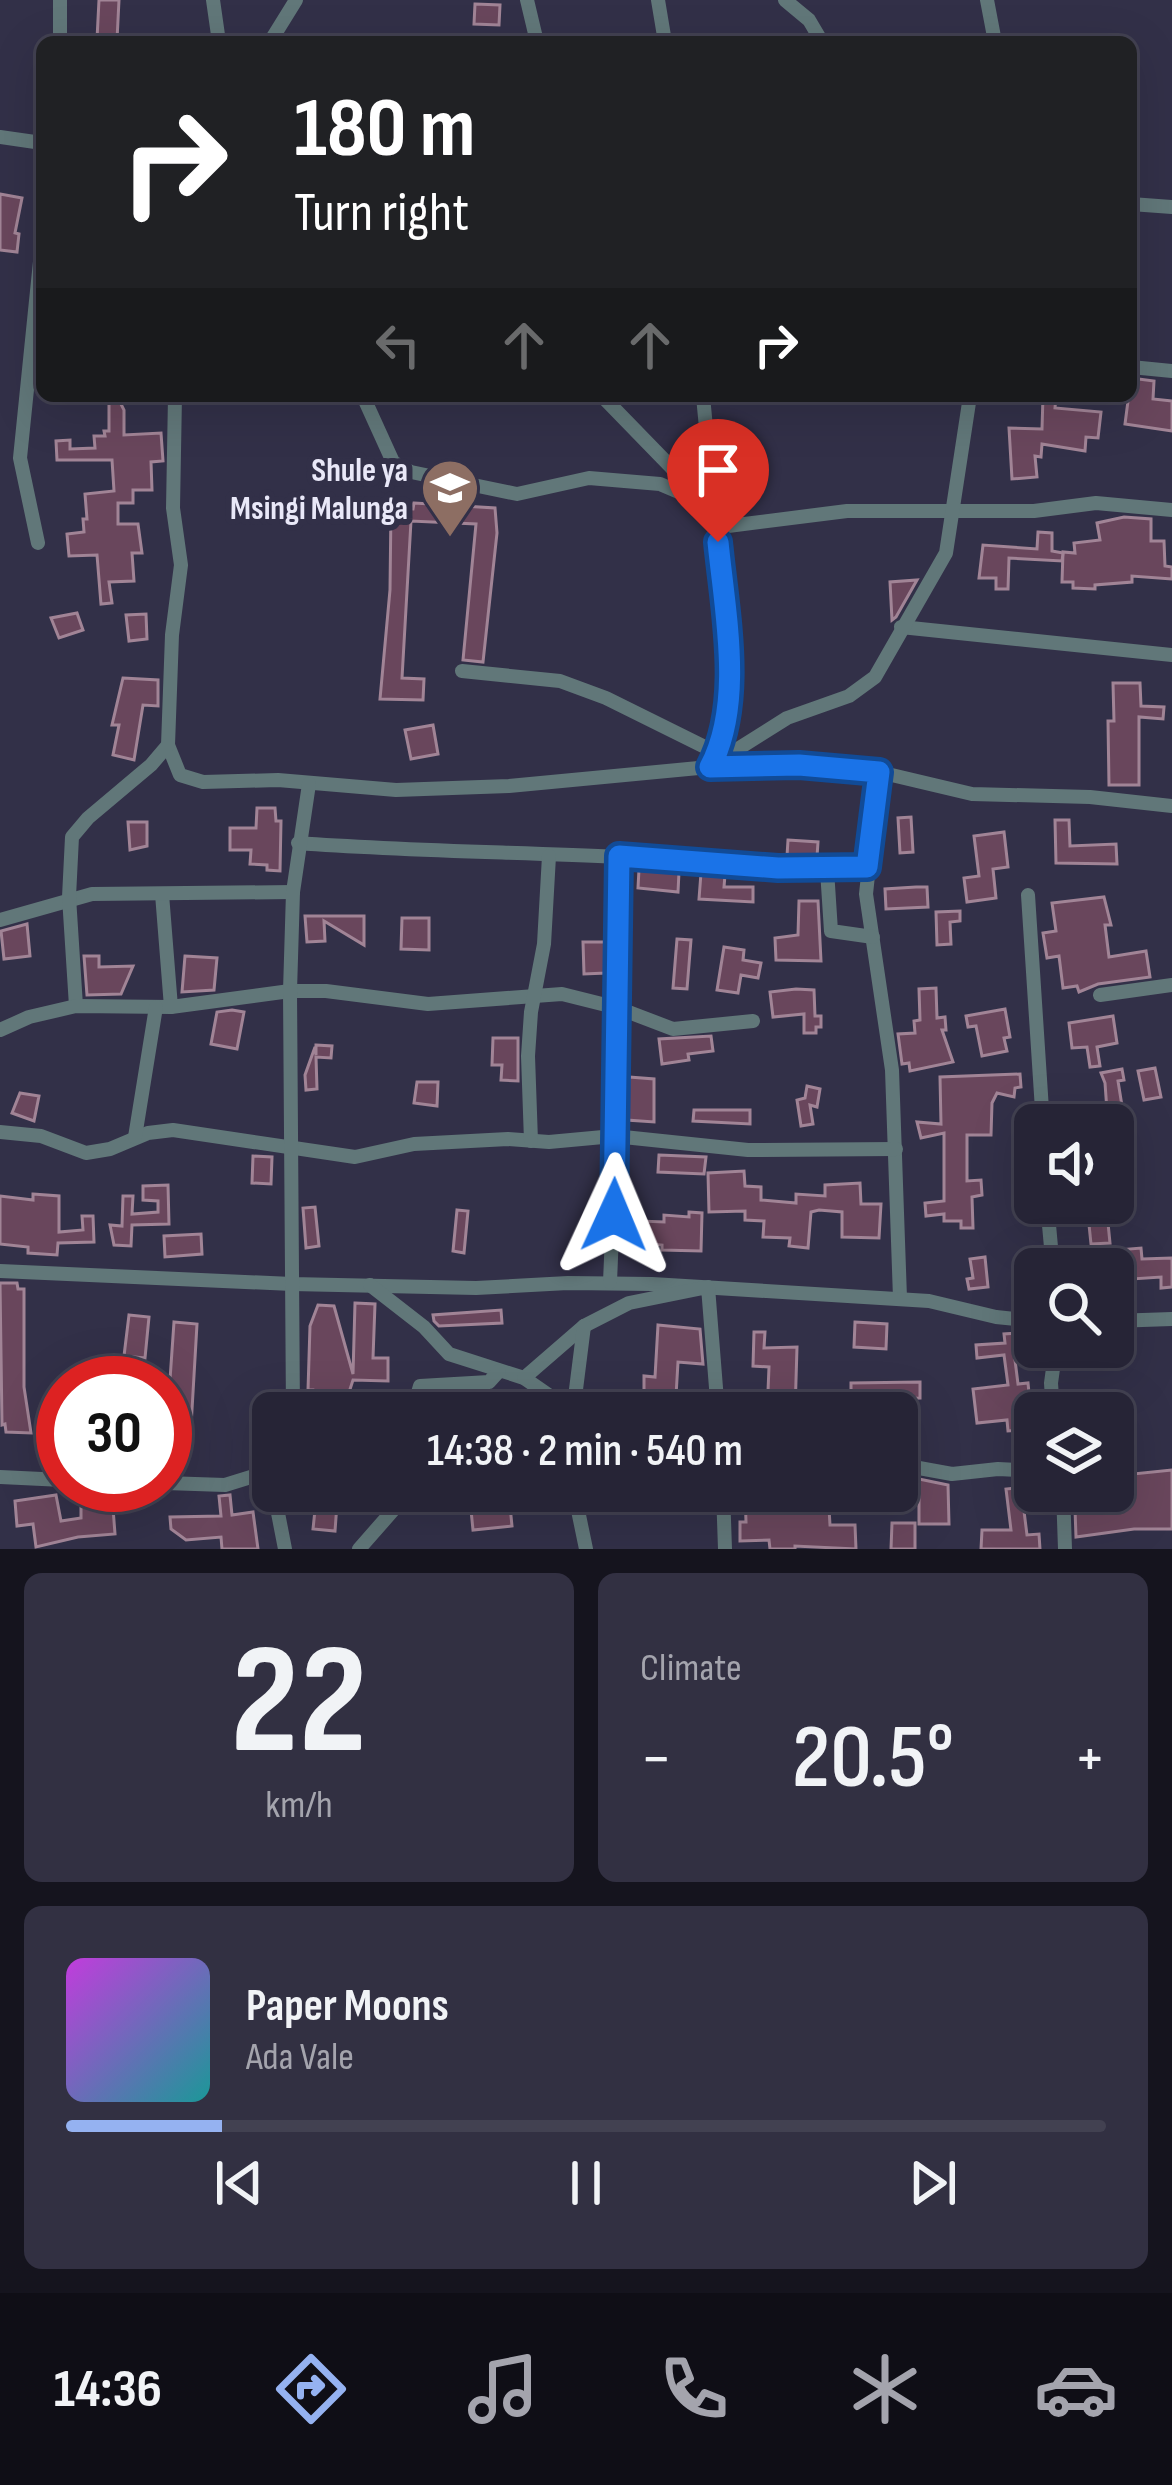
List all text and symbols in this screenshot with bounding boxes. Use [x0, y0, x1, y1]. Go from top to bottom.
text: 180 m [294, 79, 475, 180]
icon: right [96, 84, 252, 240]
text: Turn right [294, 181, 469, 246]
icon: left [365, 312, 431, 378]
icon: ahead [491, 312, 557, 378]
icon: ahead [617, 312, 683, 378]
icon: right [743, 312, 809, 378]
pin [667, 419, 769, 542]
icon: arrive [685, 437, 751, 503]
place label: Shule ya Msingi Malunga [230, 451, 408, 529]
school or university icon: Shule ya Msingi Malunga [419, 457, 481, 539]
map controls [1014, 1104, 1134, 1512]
button: sound [1014, 1104, 1134, 1224]
position arrow [551, 1152, 677, 1278]
button: search [1014, 1248, 1134, 1368]
speed limit sign: 30 [36, 1356, 192, 1512]
button: layers [1014, 1392, 1134, 1512]
text: 14:38 · 2 min · 540 m [427, 1424, 743, 1479]
text: 22 [231, 1610, 367, 1797]
text: Climate [640, 1645, 742, 1692]
text: 20.5° [792, 1705, 954, 1813]
text: − [640, 1720, 672, 1799]
text: + [1074, 1720, 1106, 1799]
text: km/h [265, 1782, 333, 1829]
text: Paper Moons [246, 1979, 449, 2034]
text: Ada Vale [246, 2034, 354, 2081]
icon: previous [206, 2150, 272, 2216]
icon: pause [553, 2150, 619, 2216]
icon: next [900, 2150, 966, 2216]
icon: directions [269, 2347, 353, 2431]
icon: music [461, 2347, 545, 2431]
icon: phone [652, 2347, 736, 2431]
icon: climate [843, 2347, 927, 2431]
icon: car [1034, 2347, 1118, 2431]
text: 14:36 [54, 2357, 162, 2422]

